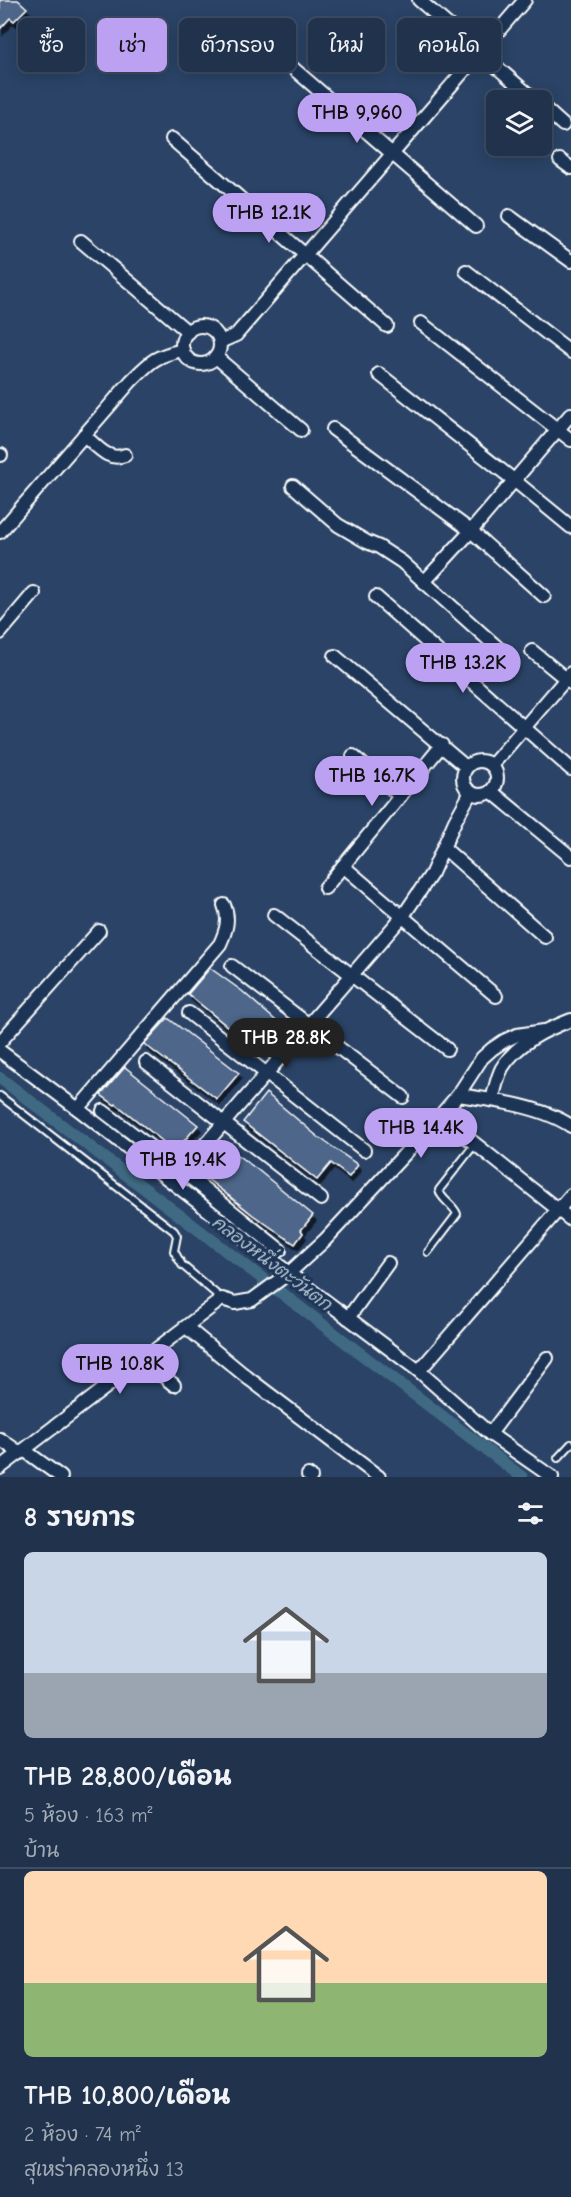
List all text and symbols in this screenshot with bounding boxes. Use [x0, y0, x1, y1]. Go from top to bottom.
chip: ซื้อ [18, 18, 85, 72]
chip: เช่า [97, 18, 167, 72]
chip: ตัวกรอง [179, 18, 296, 72]
chip: ใหม่ [308, 18, 385, 72]
chip: คอนโด [397, 18, 501, 72]
map controls [486, 90, 552, 156]
button: layers [486, 90, 552, 156]
pin: THB 9,960 [288, 93, 426, 144]
text: THB 9,960 [312, 101, 402, 124]
pin: THB 12.1K [200, 193, 338, 244]
text: THB 12.1K [227, 201, 311, 224]
pin: THB 13.2K [394, 643, 532, 694]
text: THB 13.2K [420, 651, 506, 674]
pin: THB 16.7K [303, 756, 441, 807]
text: THB 16.7K [329, 764, 415, 787]
pin: THB 28.8K [217, 1018, 355, 1069]
text: THB 28.8K [241, 1026, 331, 1049]
pin: THB 14.4K [352, 1108, 490, 1159]
text: THB 14.4K [378, 1116, 464, 1139]
pin: THB 19.4K [114, 1140, 252, 1191]
text: THB 19.4K [140, 1148, 226, 1171]
water label: คลองหนึ่งตะวันตก [208, 1206, 341, 1316]
pin: THB 10.8K [51, 1344, 189, 1395]
text: THB 10.8K [76, 1352, 164, 1375]
icon: filters [514, 1497, 547, 1530]
text: 8 รายการ [24, 1503, 135, 1533]
icon: home [232, 1591, 340, 1699]
text: THB 28,800/เดือน [24, 1762, 232, 1792]
text: 5 ห้อง · 163 m² [24, 1804, 152, 1827]
text: บ้าน [24, 1839, 59, 1862]
icon: home [232, 1910, 340, 2018]
text: THB 10,800/เดือน [24, 2081, 230, 2111]
text: 2 ห้อง · 74 m² [24, 2123, 141, 2146]
text: สุเหร่าคลองหนึ่ง 13 [24, 2158, 184, 2181]

